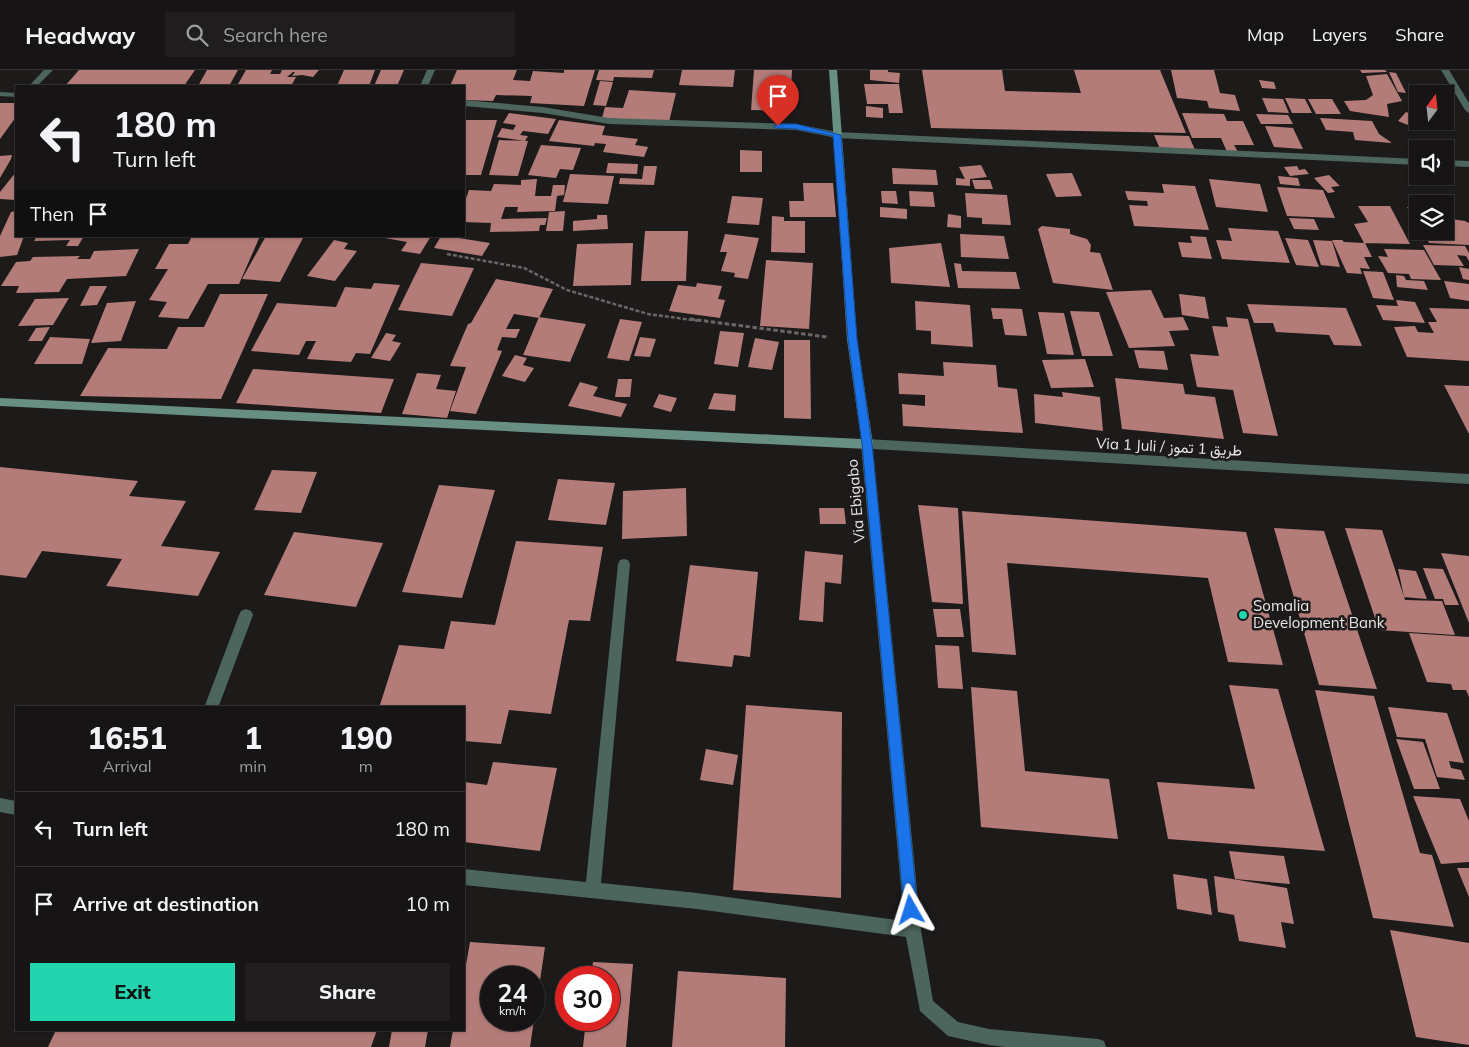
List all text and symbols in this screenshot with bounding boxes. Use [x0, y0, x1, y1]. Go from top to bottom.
search box [165, 12, 515, 57]
text: Headway [25, 20, 135, 50]
icon: search [183, 21, 211, 49]
text: Search here [223, 23, 328, 47]
text: Map [1247, 23, 1284, 46]
text: Layers [1312, 23, 1367, 46]
text: Share [1395, 23, 1444, 46]
pin [757, 75, 799, 126]
icon: arrive [764, 82, 792, 110]
north arrow [1409, 85, 1454, 130]
map controls [1409, 85, 1454, 240]
text: 180 m [113, 102, 217, 146]
icon: left [30, 105, 95, 170]
button: sound [1409, 140, 1454, 185]
text: Turn left [113, 145, 196, 173]
button: layers [1409, 195, 1454, 240]
icon: arrive [84, 200, 112, 228]
text: Then [30, 202, 74, 226]
street label: Via 1 Juli / طريق 1 تموز [1095, 433, 1243, 461]
street label: Via Ebigabo [842, 458, 869, 544]
place label: Somalia Development Bank [1253, 596, 1385, 632]
marker: Somalia Development Bank [1237, 609, 1249, 621]
text: 16:51 [87, 719, 167, 757]
text: 1 [244, 719, 262, 757]
text: 190 [339, 719, 393, 757]
text: Arrival [103, 756, 152, 776]
text: min [239, 756, 267, 776]
text: m [359, 756, 373, 776]
icon: left [30, 815, 58, 843]
text: Turn left [73, 817, 148, 841]
text: 180 m [394, 817, 450, 841]
position arrow [884, 883, 936, 935]
icon: arrive [30, 890, 58, 918]
text: Arrive at destination [73, 892, 259, 916]
text: 10 m [406, 892, 450, 916]
button: Exit [30, 963, 235, 1021]
button: Share [245, 963, 450, 1021]
speed limit sign: 30 [555, 966, 620, 1031]
text: 24 [497, 977, 528, 1008]
text: km/h [499, 1003, 526, 1018]

